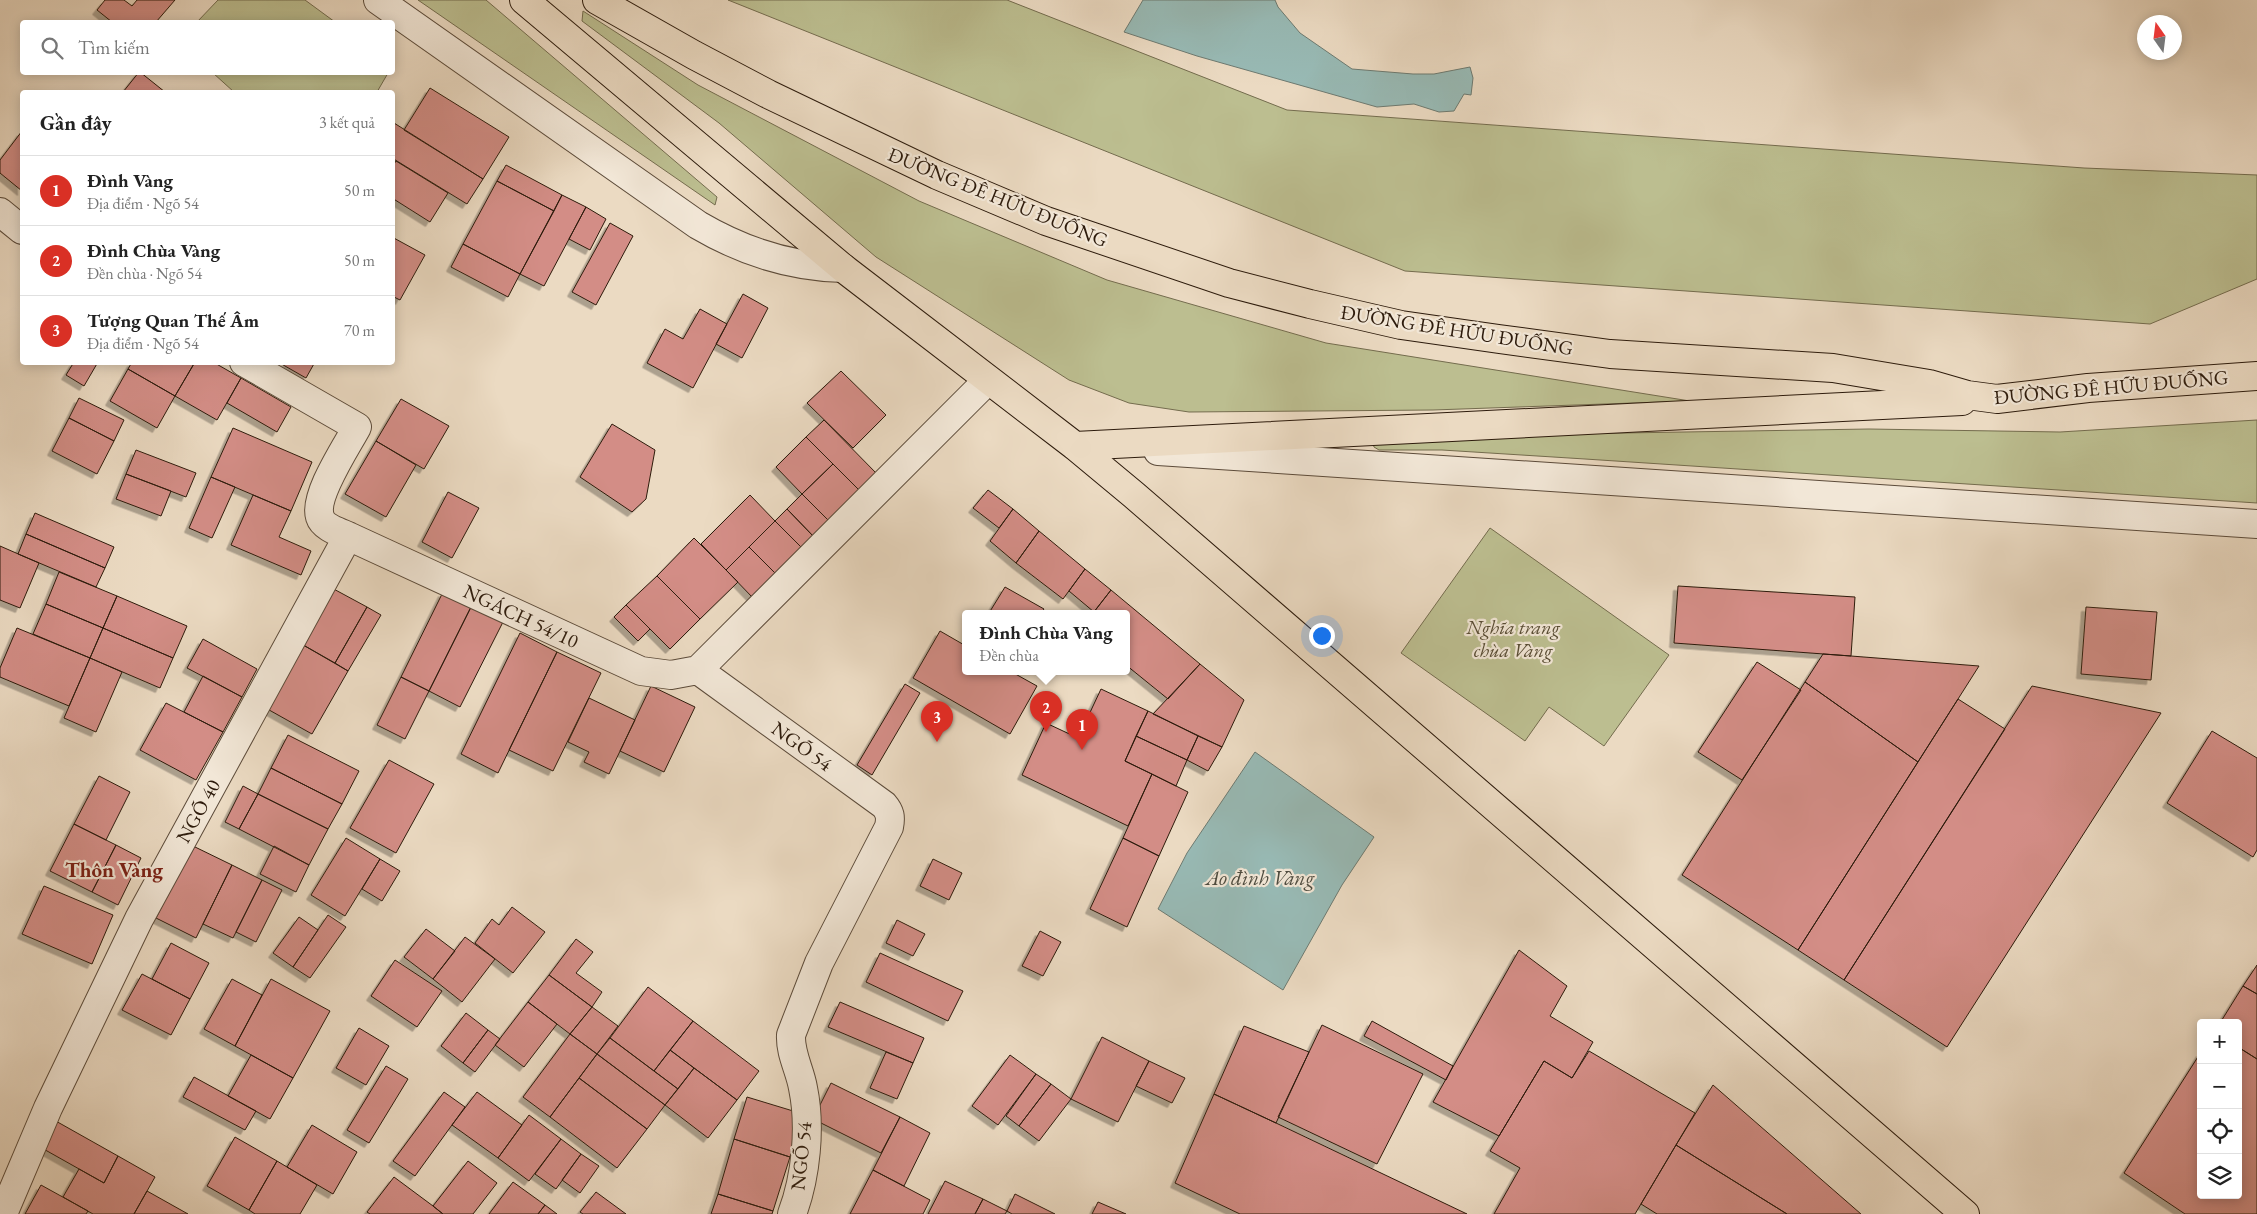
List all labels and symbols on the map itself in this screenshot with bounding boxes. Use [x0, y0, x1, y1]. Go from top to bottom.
north arrow [2137, 15, 2182, 60]
street label: ĐƯỜNG ĐÊ HỮU ĐUỐNG [884, 141, 1112, 253]
street label: ĐƯỜNG ĐÊ HỮU ĐUỐNG [1339, 299, 1575, 361]
street label: ĐƯỜNG ĐÊ HỮU ĐUỐNG [1993, 364, 2229, 410]
street label: NGÁCH 54/10 [459, 578, 583, 654]
park label: Nghĩa trang chùa Vàng [1465, 614, 1560, 663]
your location [1309, 623, 1335, 649]
pin: 2 [1030, 691, 1062, 732]
pin: 3 [921, 701, 953, 742]
pin: 1 [1066, 709, 1098, 750]
street label: NGÕ 54 [766, 715, 838, 777]
street label: NGÕ 40 [170, 774, 226, 847]
district label: Thôn Vàng [65, 856, 163, 883]
water label: Ao đình Vàng [1204, 864, 1315, 891]
street label: NGÕ 54 [784, 1120, 818, 1192]

